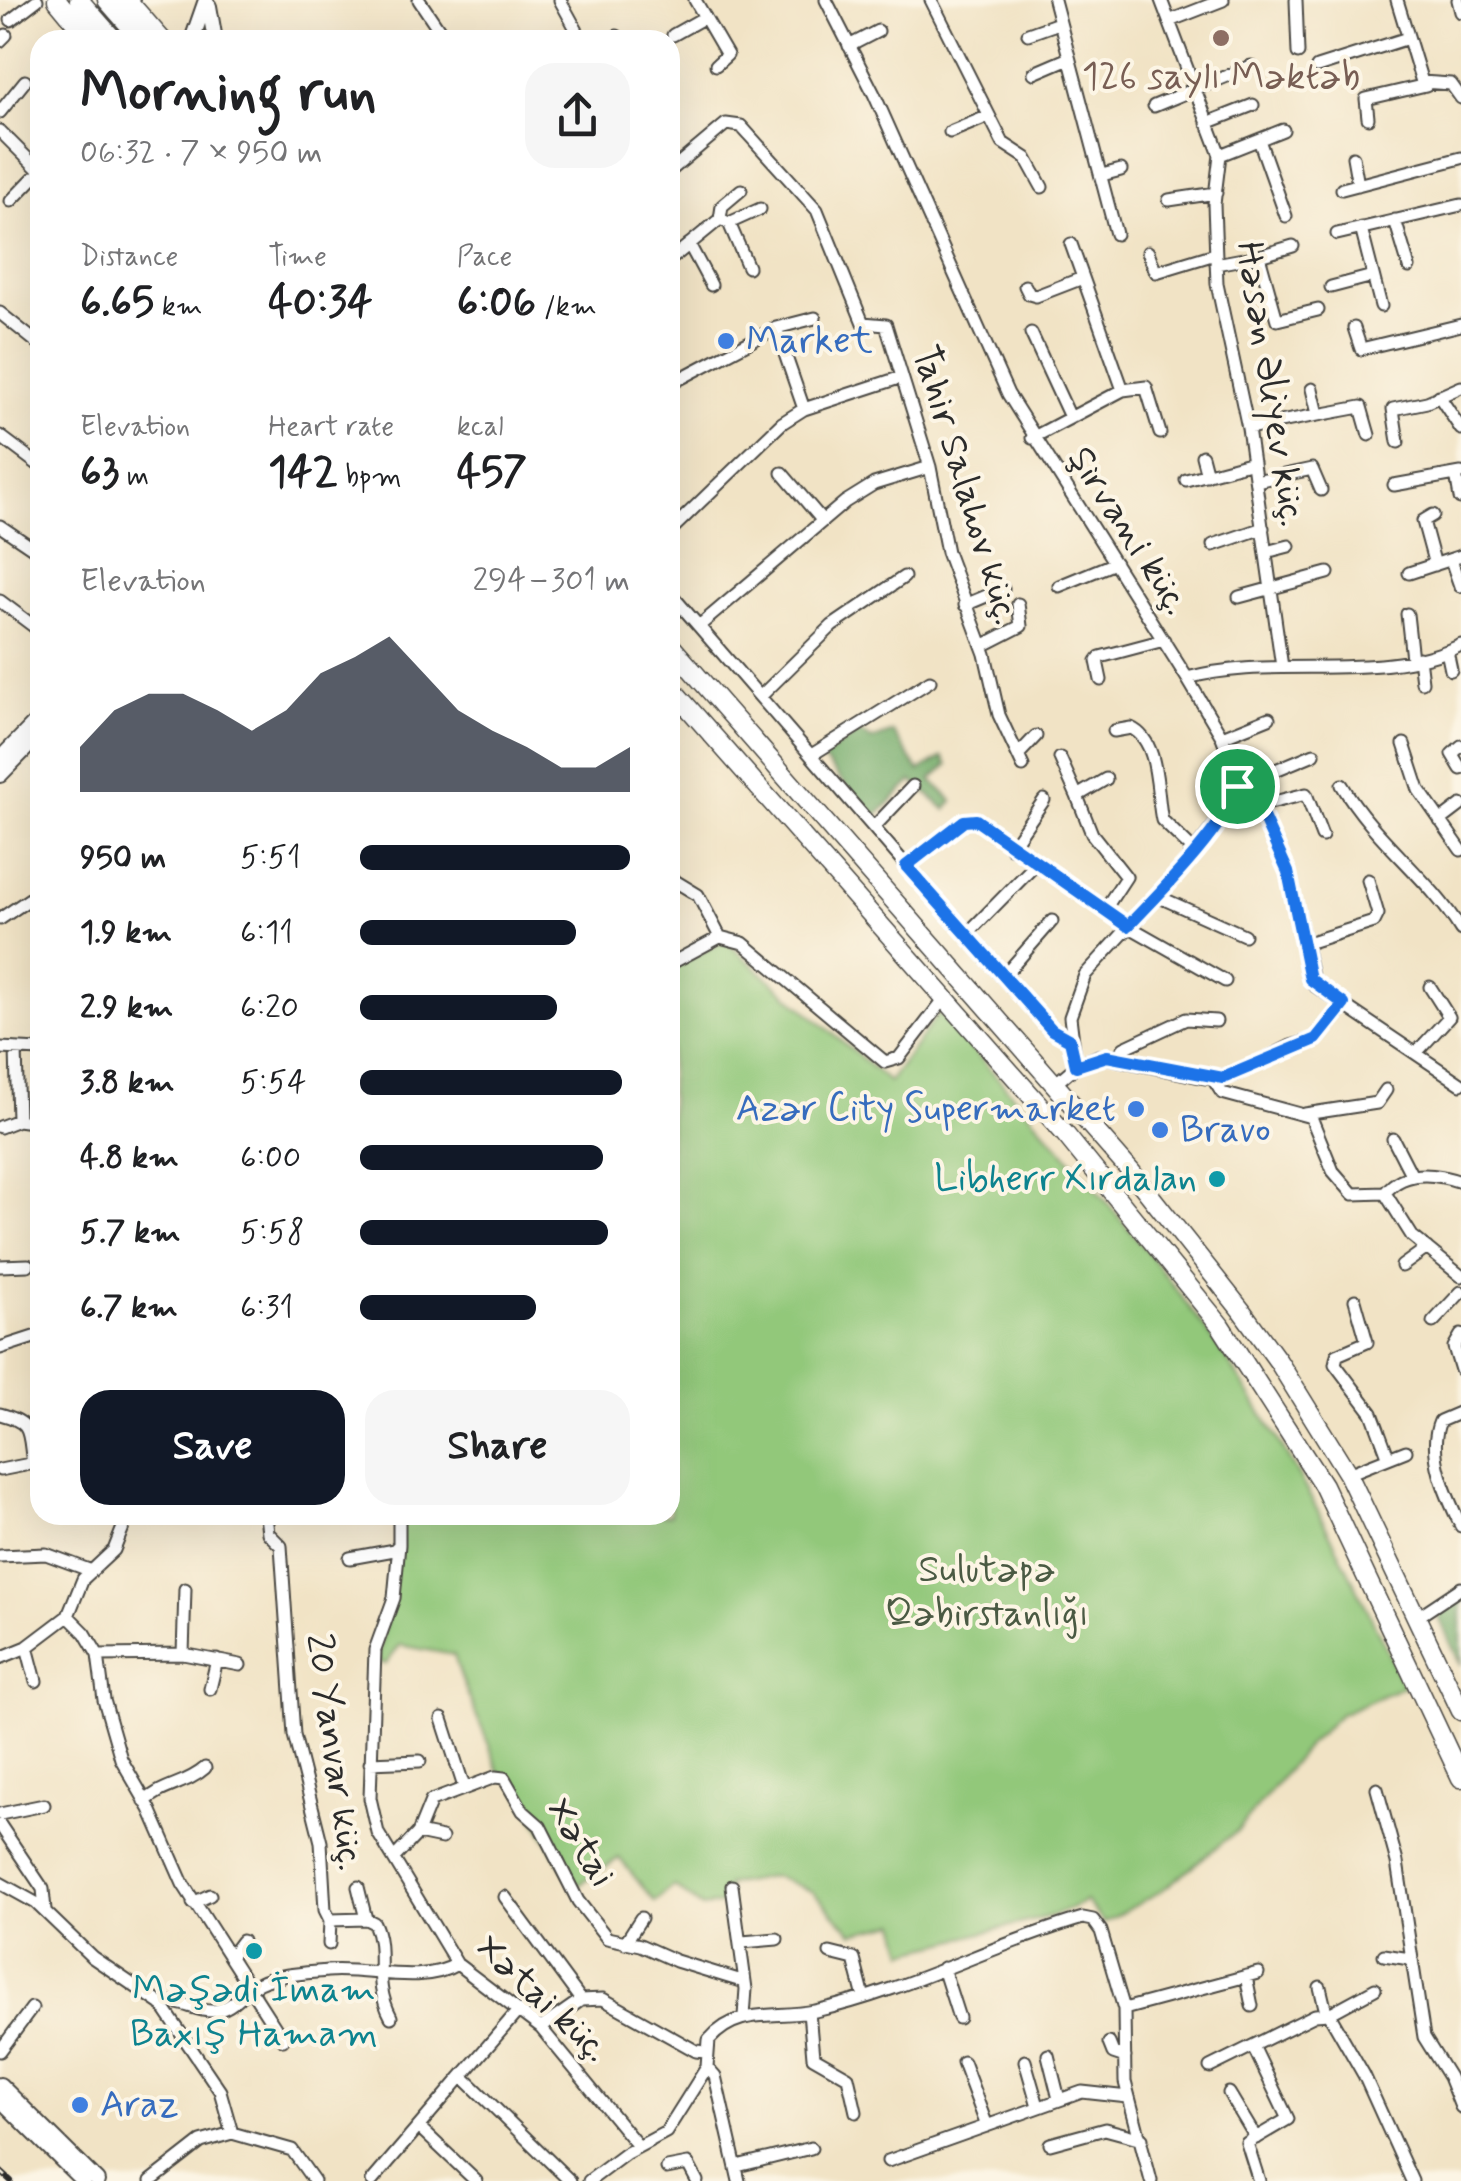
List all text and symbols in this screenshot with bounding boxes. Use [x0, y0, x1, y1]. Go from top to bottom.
marker: 126 saylı Məktəb [1210, 27, 1232, 49]
place label: 126 saylı Məktəb [1082, 53, 1360, 102]
text: Morning run [80, 58, 377, 130]
button: share [525, 63, 630, 168]
text: 06:32 · 7 × 950 m [80, 132, 323, 174]
street label: Həsən Əliyev küç. [1223, 238, 1317, 530]
text: Distance [80, 239, 178, 276]
text: Time [268, 239, 327, 276]
text: Pace [457, 239, 512, 276]
text: 6.65 [80, 276, 154, 331]
text: 40:34 [268, 276, 373, 331]
text: 6:06 [457, 276, 536, 331]
text: km [154, 289, 203, 326]
text: /km [536, 289, 597, 326]
place label: Market [746, 317, 873, 366]
marker: Market [715, 330, 737, 352]
street label: Tahir Salahov küç. [899, 339, 1031, 631]
text: Elevation [80, 409, 190, 446]
text: Heart rate [268, 409, 394, 446]
text: kcal [457, 409, 504, 446]
street label: Şirvani küç. [1055, 438, 1201, 624]
text: 63 [80, 446, 119, 501]
text: 142 [268, 446, 338, 501]
text: 457 [457, 446, 527, 501]
text: m [119, 459, 149, 496]
text: bpm [338, 459, 402, 496]
text: Elevation [80, 560, 206, 602]
text: 294–301 m [472, 560, 630, 602]
pin [1195, 744, 1280, 829]
icon: arrive [1210, 759, 1265, 814]
text: 950 m [80, 837, 166, 879]
text: 5:51 [240, 837, 301, 879]
text: 1.9 km [80, 912, 172, 954]
text: 6:11 [240, 912, 293, 954]
text: 2.9 km [80, 987, 173, 1029]
text: 6:20 [240, 987, 299, 1029]
text: 3.8 km [80, 1062, 175, 1104]
text: 5:54 [240, 1062, 306, 1104]
place label: Azər City Supermarket [736, 1085, 1116, 1134]
marker: Azər City Supermarket [1125, 1098, 1147, 1120]
place label: Bravo [1180, 1106, 1271, 1155]
marker: Bravo [1149, 1119, 1171, 1141]
text: 4.8 km [80, 1137, 179, 1179]
text: 6:00 [240, 1137, 301, 1179]
place label: Libherr Xırdalan [934, 1155, 1197, 1204]
marker: Libherr Xırdalan [1206, 1168, 1228, 1190]
text: 5.7 km [80, 1212, 181, 1254]
text: 5:58 [240, 1212, 304, 1254]
text: 6.7 km [80, 1287, 178, 1329]
text: 6:31 [240, 1287, 293, 1329]
button: Save [80, 1390, 345, 1505]
button: Share [365, 1390, 630, 1505]
park label: Sulutəpə Qəbirstanlığı [885, 1546, 1089, 1639]
street label: 20 Yanvar küç. [293, 1630, 375, 1874]
street label: Xətai [534, 1789, 626, 1897]
street label: Xətai küç. [465, 1925, 619, 2073]
marker: Məşədi İmam Baxış Hamam [243, 1940, 265, 1962]
place label: Məşədi İmam Baxış Hamam [130, 1966, 378, 2059]
place label: Araz [100, 2081, 179, 2130]
marker: Araz [69, 2094, 91, 2116]

